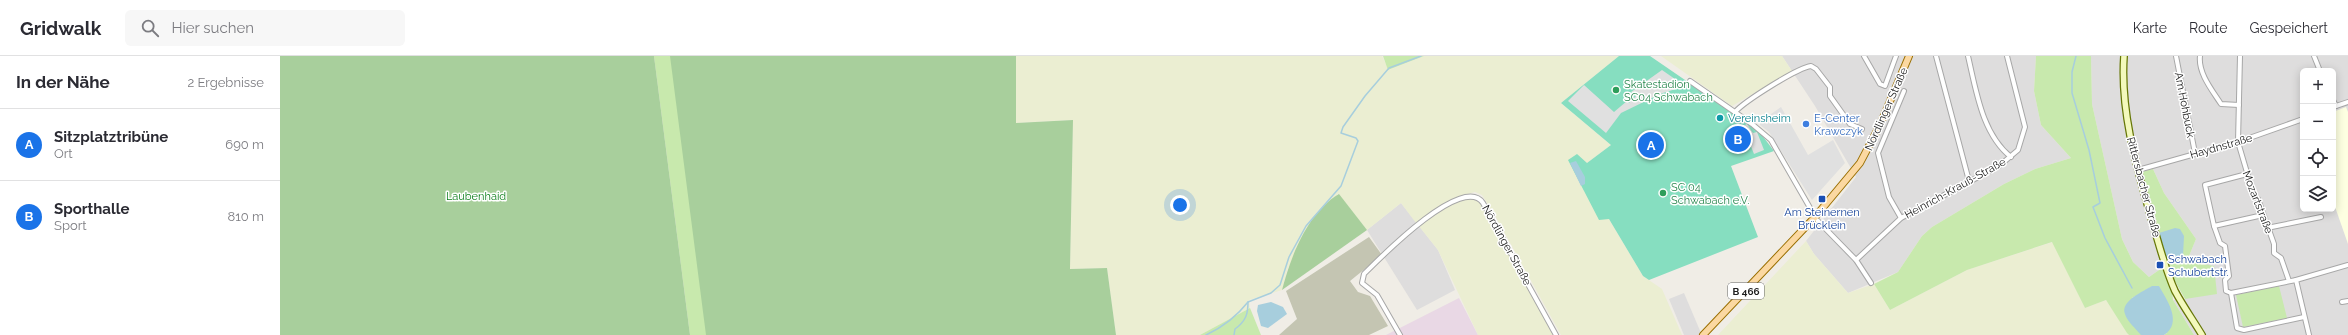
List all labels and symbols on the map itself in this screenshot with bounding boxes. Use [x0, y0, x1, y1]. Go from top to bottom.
street label: Nördlinger Straße [1862, 65, 1911, 153]
street label: Am Hohbuck [2172, 71, 2197, 139]
place label: Skatestadion SC04 Schwabach [1624, 78, 1713, 104]
marker: Skatestadion SC04 Schwabach [1611, 85, 1621, 95]
place label: Vereinsheim [1728, 112, 1791, 125]
place label: E-Center Krawczyk [1814, 112, 1863, 138]
marker: Vereinsheim [1715, 113, 1725, 123]
marker: E-Center Krawczyk [1801, 119, 1811, 129]
pin: B [1725, 124, 1751, 154]
pin: A [1638, 130, 1664, 160]
street label: Haydnstraße [2188, 131, 2254, 162]
street label: Rittersbacher Straße [2124, 136, 2163, 239]
street label: Heinrich-Krauß-Straße [1902, 155, 2008, 222]
street label: Mozartstraße [2240, 169, 2276, 236]
place label: SC 04 Schwabach e.V. [1671, 181, 1749, 207]
marker: SC 04 Schwabach e.V. [1658, 188, 1668, 198]
park label: Laubenhaid [446, 190, 506, 203]
marker: Am Steinernen Brücklein [1817, 194, 1827, 204]
your location [1170, 195, 1190, 215]
street label: Nördlinger Straße [1479, 203, 1534, 288]
place label: Am Steinernen Brücklein [1784, 206, 1860, 232]
place label: Schwabach Schubertstr. [2168, 253, 2228, 279]
marker: Schwabach Schubertstr. [2155, 260, 2165, 270]
road number: B 466 [1728, 283, 1764, 299]

